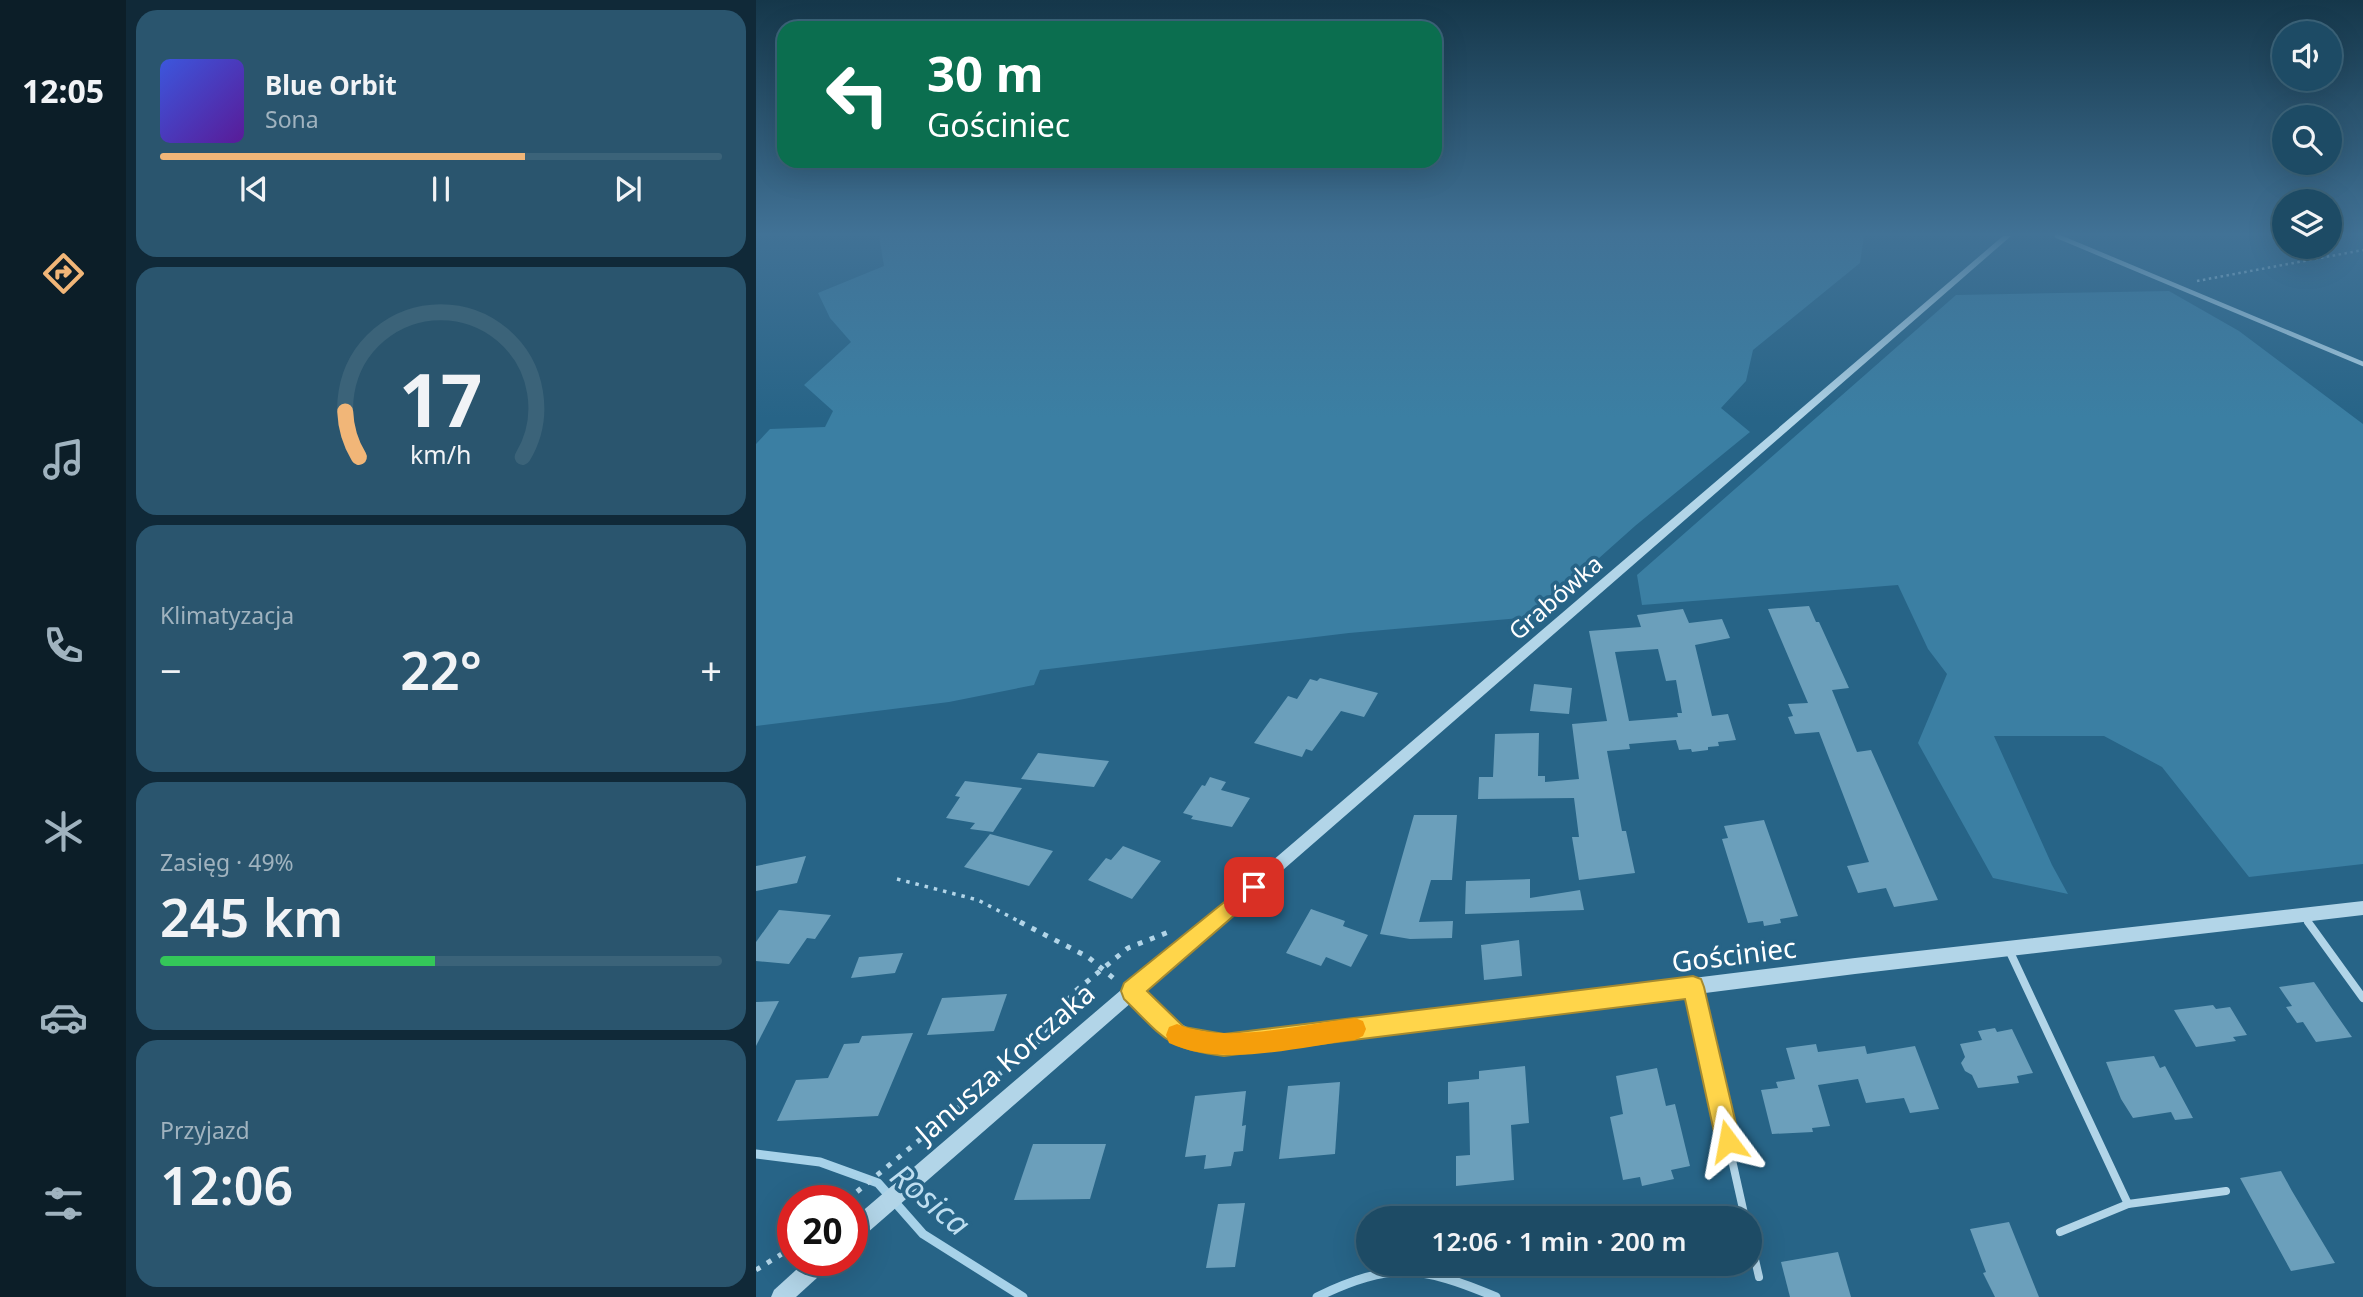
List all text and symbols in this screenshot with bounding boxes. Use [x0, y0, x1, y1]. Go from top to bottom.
map controls [2272, 21, 2342, 259]
button: sound [2272, 21, 2342, 91]
text: 30 m [927, 40, 1044, 106]
icon: left [812, 49, 903, 140]
text: Blue Orbit [265, 67, 397, 103]
text: 12:05 [22, 69, 104, 112]
text: Sona [265, 103, 319, 135]
text: Gościniec [927, 103, 1070, 146]
button: search [2272, 105, 2342, 175]
icon: previous [235, 170, 273, 208]
icon: pause [422, 170, 460, 208]
icon: next [609, 170, 647, 208]
button: layers [2272, 189, 2342, 259]
icon: directions [39, 249, 88, 298]
text: 17 [399, 350, 483, 449]
icon: music [39, 435, 88, 484]
text: km/h [410, 437, 472, 471]
street label: Grabówka [1501, 547, 1609, 647]
text: Klimatyzacja [160, 599, 294, 631]
icon: phone [39, 621, 88, 670]
text: 22° [400, 634, 482, 705]
text: − [160, 644, 182, 696]
text: + [700, 644, 722, 696]
icon: climate [39, 807, 88, 856]
text: Zasięg · 49% [160, 846, 294, 878]
pin [1224, 857, 1284, 917]
icon: arrive [1235, 868, 1273, 906]
text: 245 km [160, 881, 343, 952]
street label: Gościniec [1669, 928, 1798, 980]
street label: Janusza Korczaka [904, 974, 1102, 1153]
icon: car [39, 993, 88, 1042]
position arrow [1691, 1104, 1765, 1178]
text: Przyjazd [160, 1114, 250, 1146]
text: 12:06 [160, 1149, 293, 1220]
water label: Rosica [882, 1153, 980, 1245]
icon: filters [39, 1179, 88, 1228]
speed limit sign: 20 [777, 1185, 868, 1276]
text: 12:06 · 1 min · 200 m [1432, 1223, 1686, 1259]

